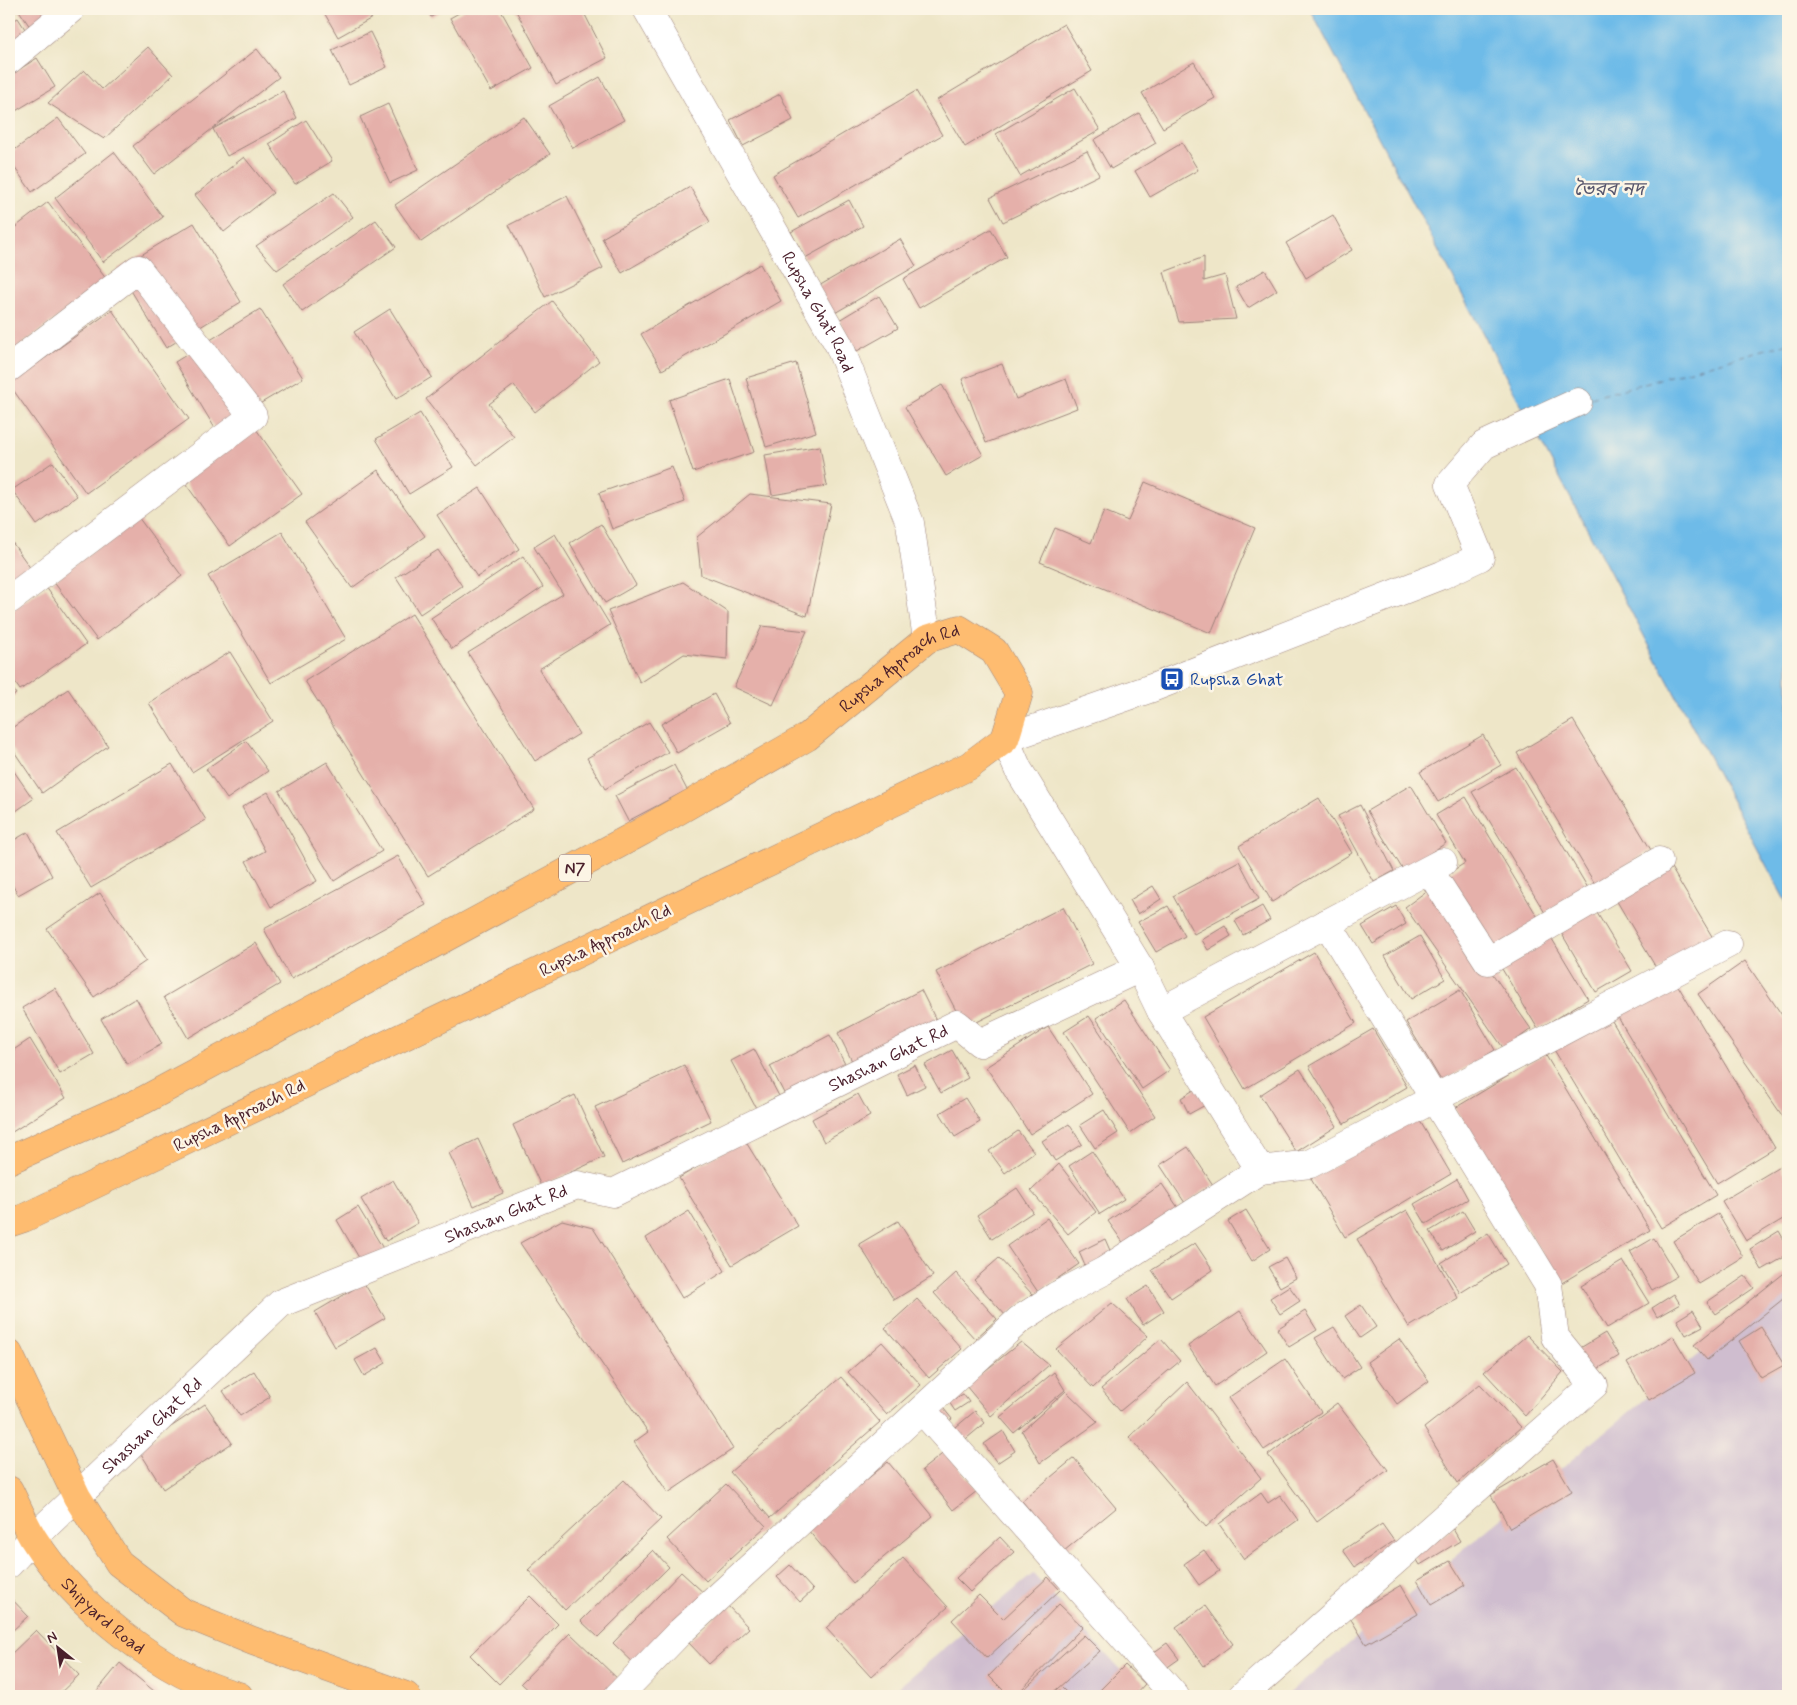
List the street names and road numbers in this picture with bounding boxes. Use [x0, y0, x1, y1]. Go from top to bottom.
street label: Rupsha Ghat Road [775, 247, 860, 376]
street label: Rupsha Approach Rd [834, 619, 963, 719]
road number: N7 [559, 854, 591, 881]
street label: Rupsha Approach Rd [536, 899, 676, 984]
street label: Shashan Ghat Rd [824, 1019, 953, 1098]
street label: Rupsha Approach Rd [170, 1074, 310, 1159]
street label: Shashan Ghat Rd [441, 1179, 571, 1250]
street label: Shashan Ghat Rd [97, 1372, 208, 1480]
street label: Shipyard Road [55, 1573, 150, 1660]

